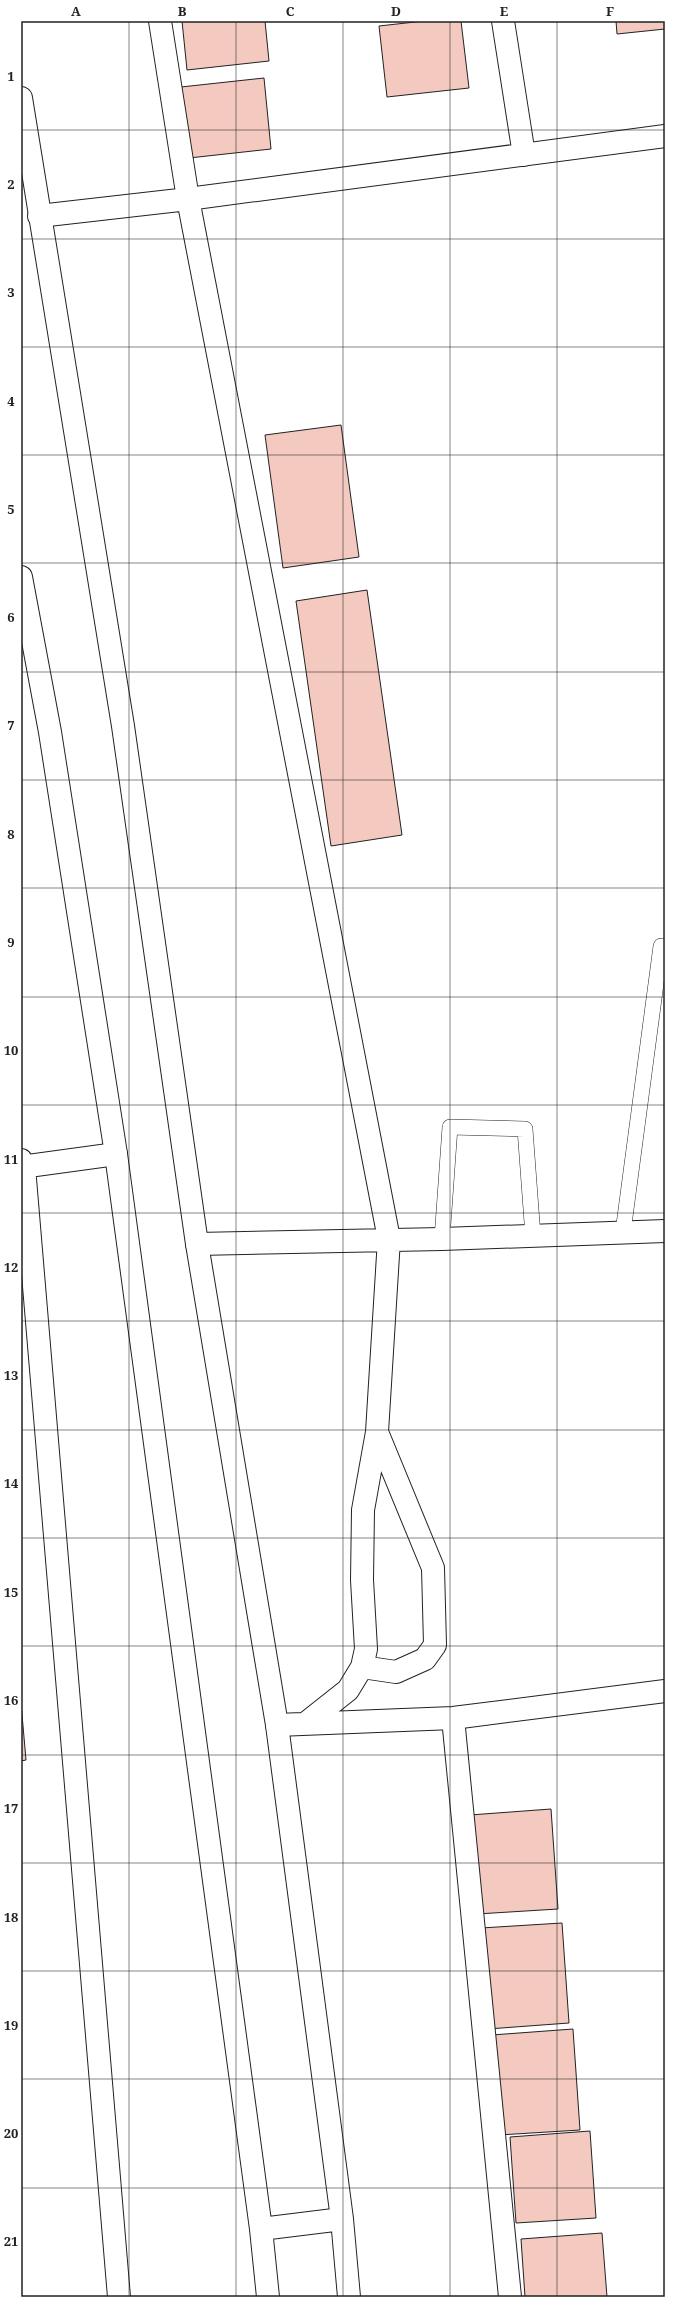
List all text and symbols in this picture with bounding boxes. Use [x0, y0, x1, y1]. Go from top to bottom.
text: A [71, 2, 81, 20]
text: B [178, 2, 187, 20]
text: C [286, 2, 295, 20]
text: D [391, 2, 401, 20]
text: E [500, 2, 509, 20]
text: F [606, 2, 614, 20]
text: 1 [7, 67, 15, 85]
text: 2 [7, 175, 15, 193]
text: 3 [7, 283, 15, 301]
text: 4 [7, 392, 15, 410]
text: 5 [7, 500, 15, 518]
text: 6 [7, 608, 15, 626]
text: 7 [7, 716, 15, 734]
text: 8 [7, 825, 15, 843]
text: 9 [7, 933, 15, 951]
text: 10 [4, 1041, 18, 1059]
text: 11 [4, 1150, 18, 1168]
text: 12 [4, 1258, 18, 1276]
text: 13 [4, 1366, 18, 1384]
text: 14 [4, 1474, 19, 1492]
text: 15 [4, 1583, 18, 1601]
text: 16 [4, 1691, 18, 1709]
text: 17 [4, 1799, 18, 1817]
text: 18 [4, 1908, 18, 1926]
text: 19 [4, 2016, 18, 2034]
text: 20 [4, 2124, 18, 2142]
text: 21 [4, 2232, 18, 2250]

